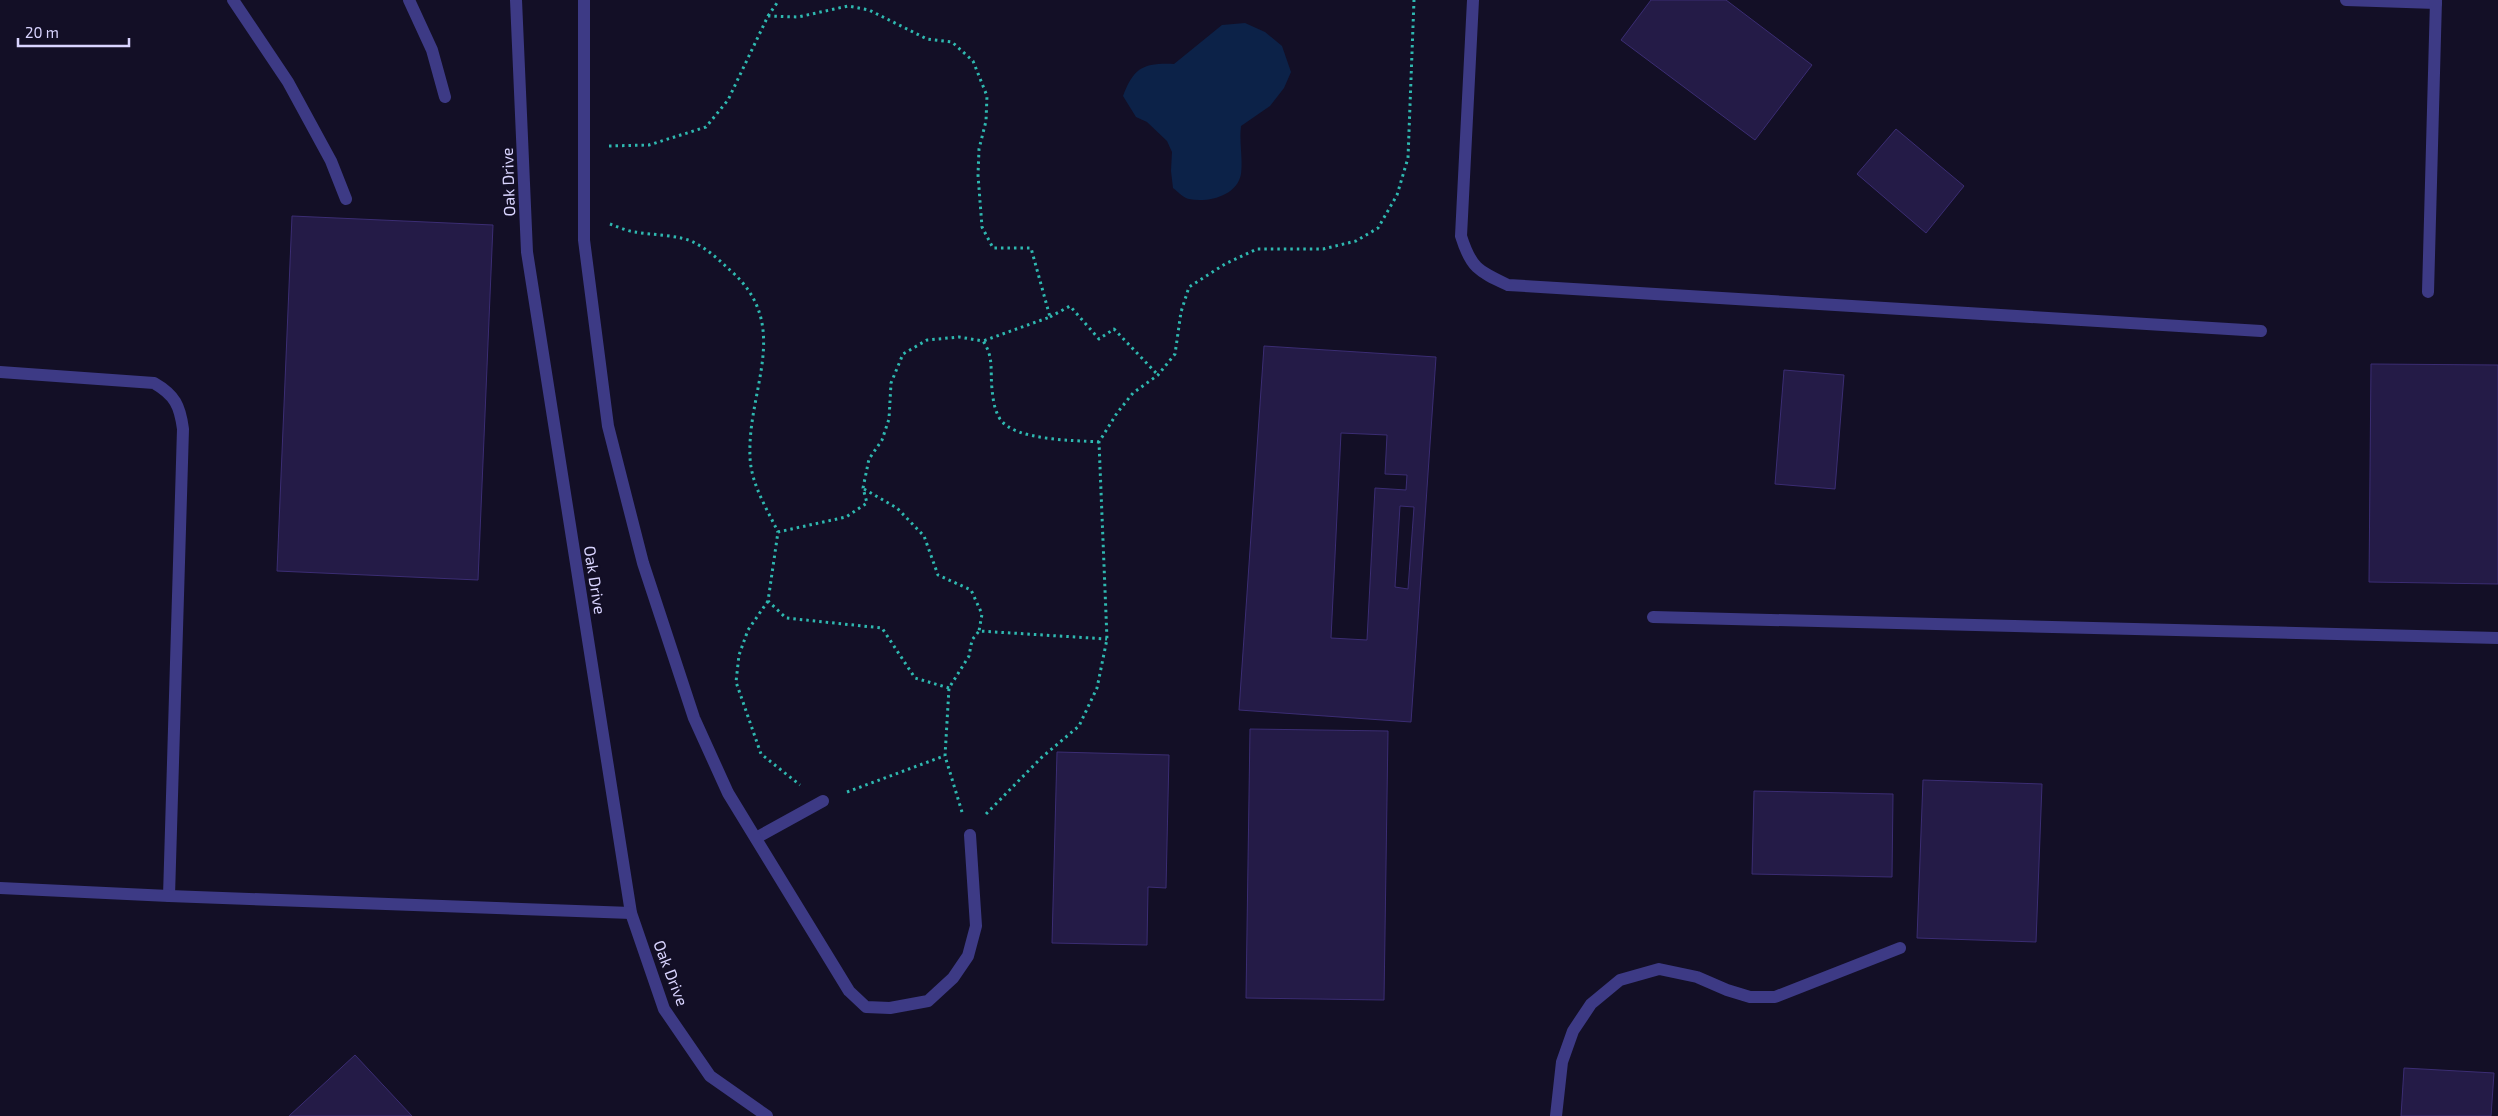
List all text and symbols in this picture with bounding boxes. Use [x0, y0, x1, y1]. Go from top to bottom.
scale bar [18, 15, 129, 47]
text: 20 m [25, 23, 59, 41]
street label: Oak Drive [497, 147, 518, 217]
street label: Oak Drive [581, 544, 610, 615]
street label: Oak Drive [650, 937, 693, 1008]

